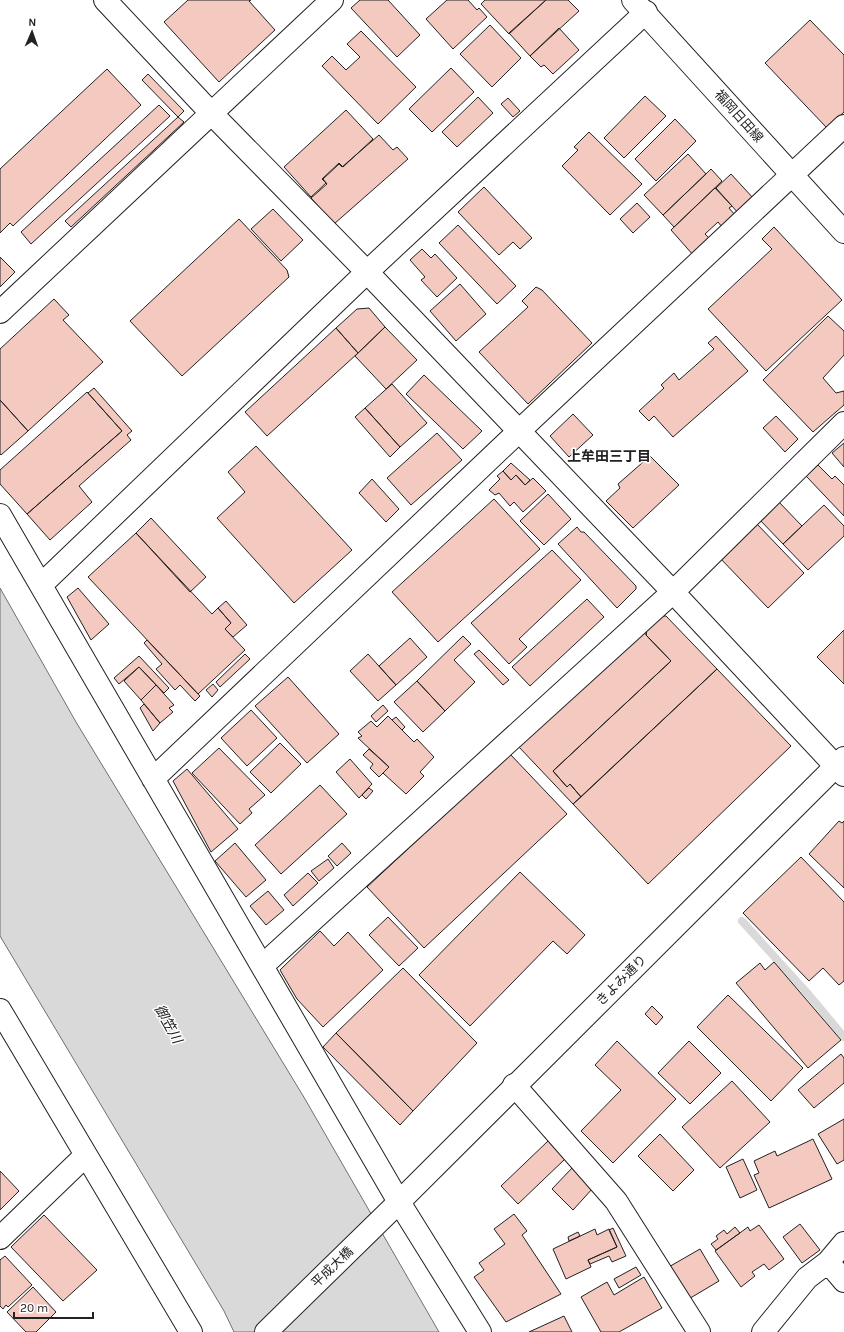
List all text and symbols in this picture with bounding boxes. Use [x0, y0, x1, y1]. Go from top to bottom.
north arrow [12, 12, 52, 52]
text: N [28, 16, 37, 29]
street label: 福岡日田線 [712, 87, 766, 145]
district label: 上牟田三丁目 [567, 448, 651, 465]
street label: きよみ通り [593, 952, 649, 1008]
water label: 御笠川 [150, 1002, 187, 1048]
street label: 平成大橋 [308, 1244, 356, 1290]
scale bar [14, 1294, 93, 1320]
text: 20 m [20, 1301, 48, 1315]

